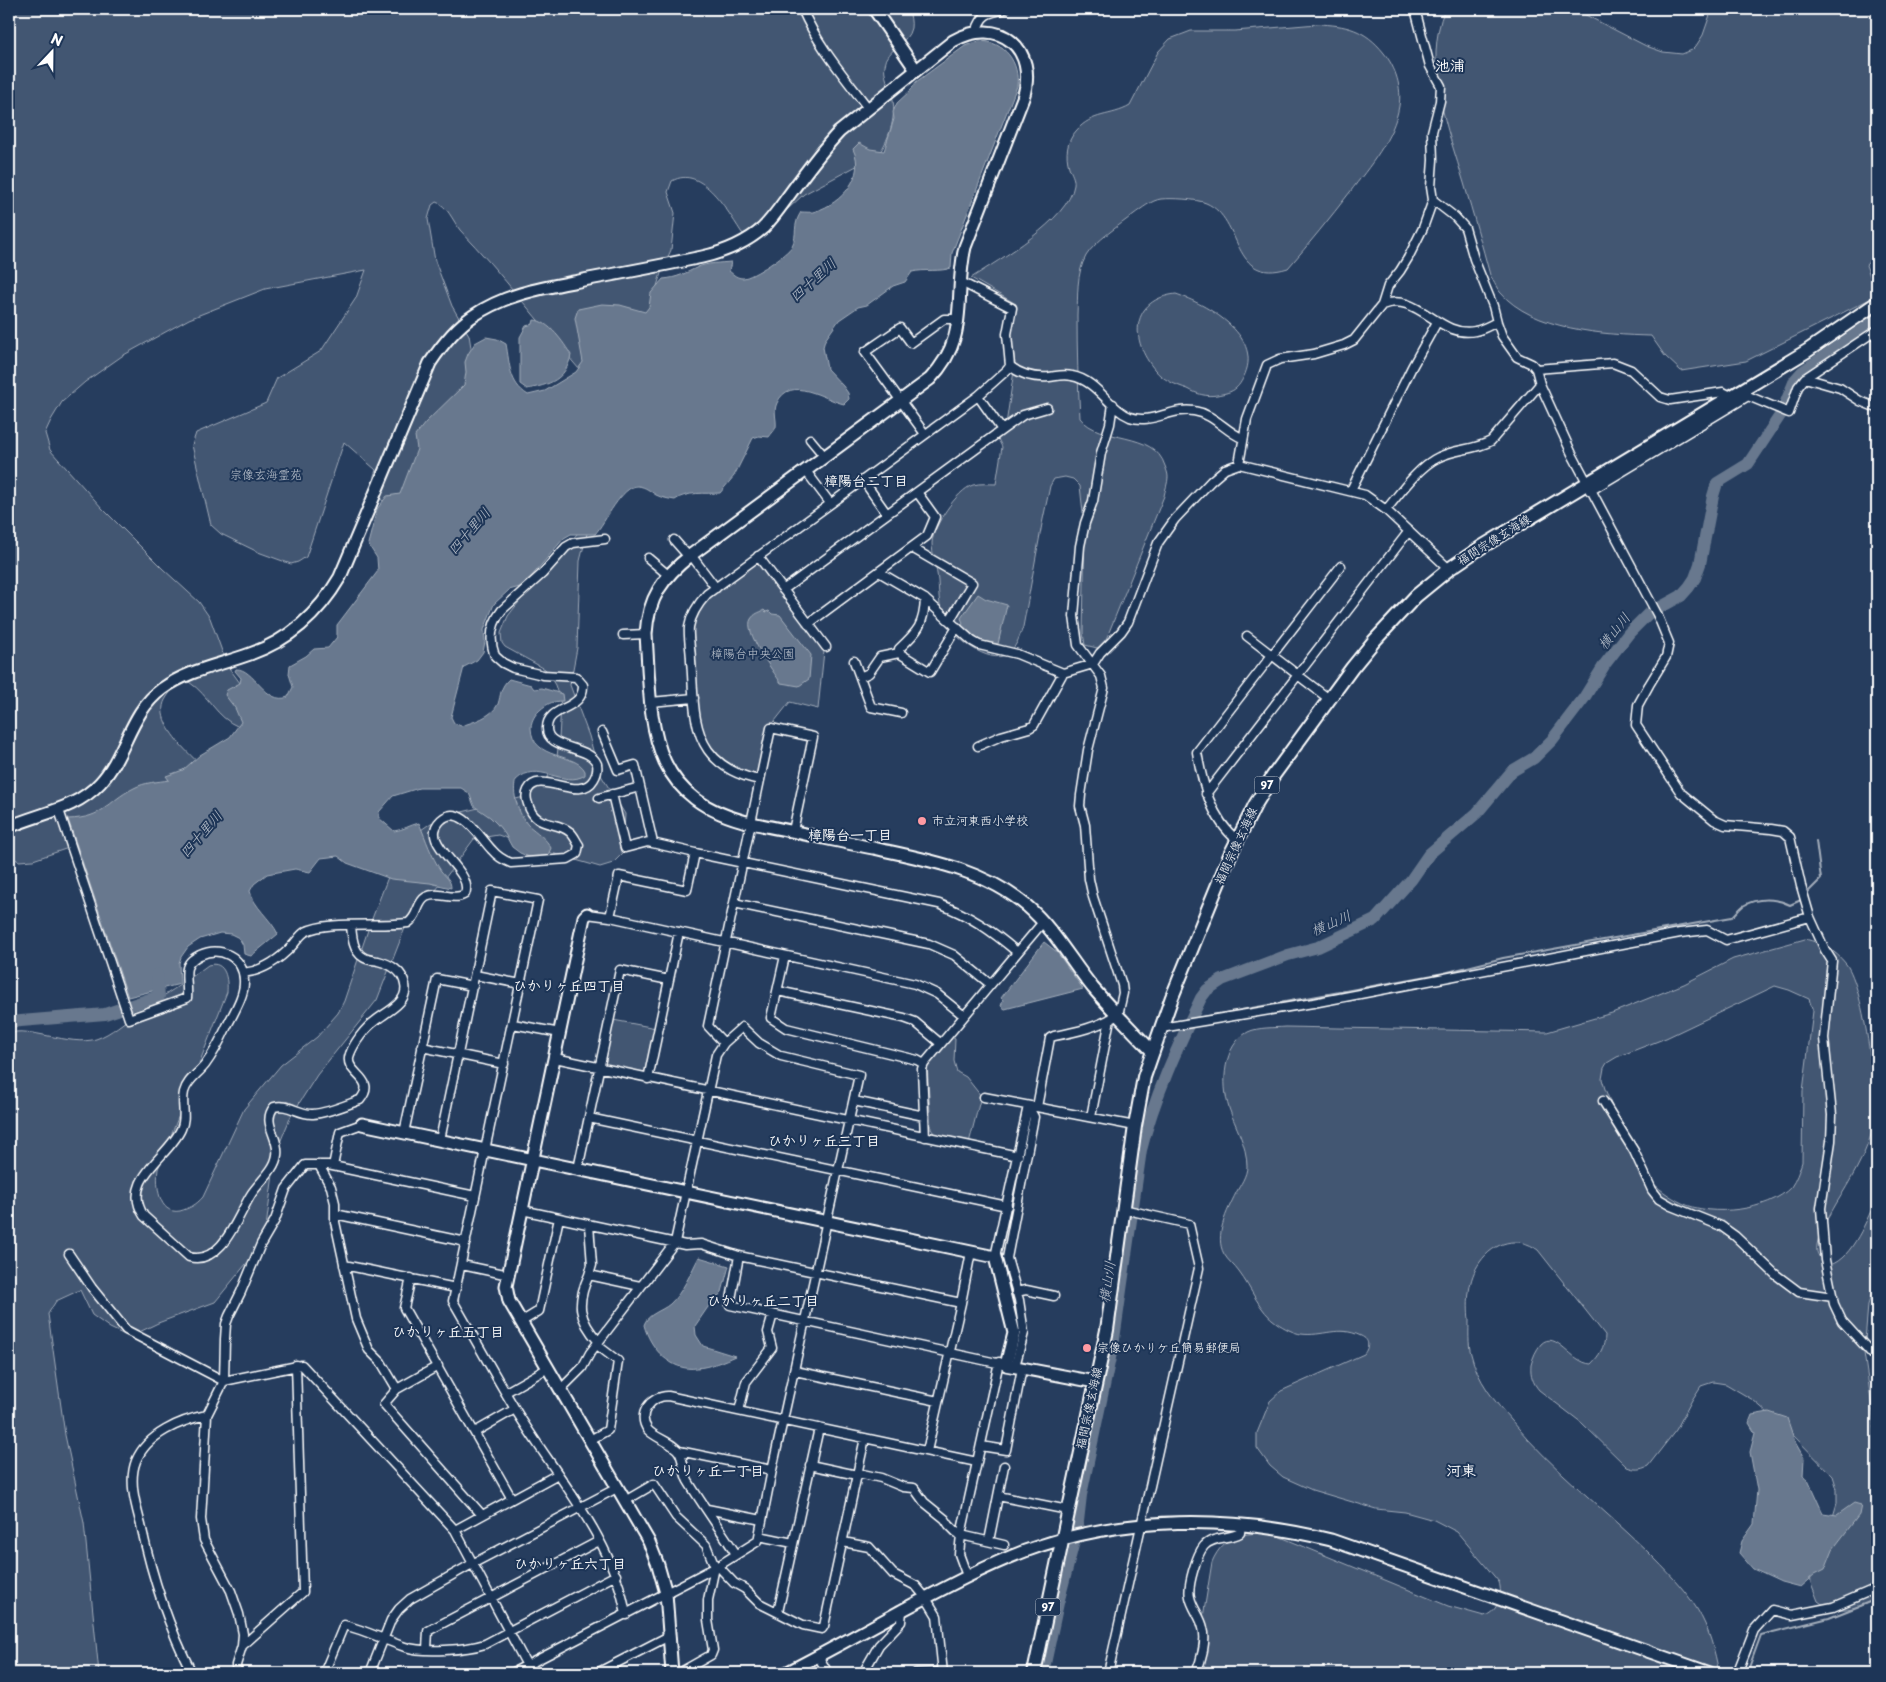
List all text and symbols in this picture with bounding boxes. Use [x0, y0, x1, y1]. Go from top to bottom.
north arrow [28, 28, 78, 78]
text: N [48, 28, 66, 51]
district label: 池浦 [1435, 53, 1465, 76]
water label: 四十里川 [785, 253, 840, 306]
park label: 宗像玄海霊苑 [230, 465, 302, 483]
district label: 樟陽台二丁目 [824, 470, 908, 491]
water label: 四十里川 [442, 503, 495, 559]
street label: 福間宗像玄海線 [1453, 509, 1534, 569]
water label: 横山川 [1592, 608, 1635, 654]
park label: 樟陽台中央公園 [711, 644, 795, 662]
road number: 97 [1254, 776, 1280, 794]
street label: 福間宗像玄海線 [1209, 804, 1261, 887]
water label: 四十里川 [174, 806, 227, 862]
place label: 市立河東西小学校 [932, 811, 1028, 829]
marker: 市立河東西小学校 [916, 815, 928, 827]
district label: 樟陽台一丁目 [808, 824, 892, 845]
water label: 横山川 [1307, 904, 1354, 941]
district label: ひかりヶ丘四丁目 [513, 975, 625, 996]
district label: ひかりヶ丘三丁目 [768, 1130, 880, 1151]
water label: 横山川 [1093, 1260, 1120, 1304]
district label: ひかりヶ丘二丁目 [707, 1290, 819, 1311]
district label: ひかりヶ丘五丁目 [392, 1321, 504, 1342]
place label: 宗像ひかりケ丘簡易郵便局 [1097, 1338, 1241, 1356]
marker: 宗像ひかりケ丘簡易郵便局 [1081, 1342, 1093, 1354]
street label: 福間宗像玄海線 [1070, 1365, 1106, 1451]
district label: 河東 [1446, 1458, 1476, 1481]
district label: ひかりヶ丘一丁目 [652, 1460, 764, 1481]
district label: ひかりヶ丘六丁目 [514, 1553, 626, 1574]
road number: 97 [1036, 1598, 1060, 1615]

